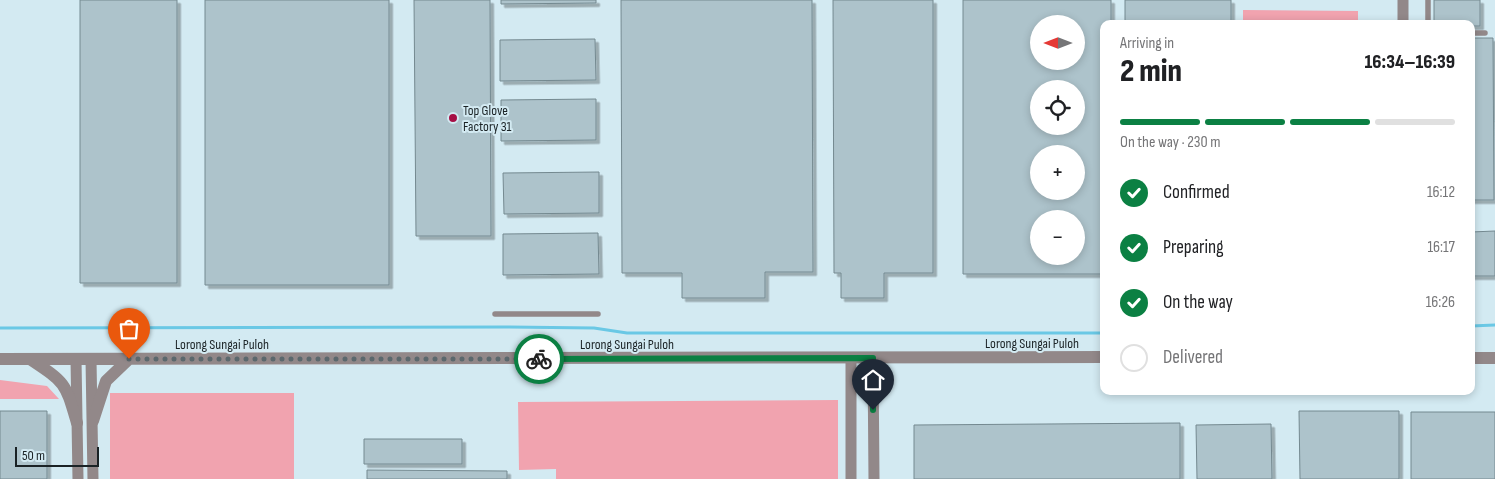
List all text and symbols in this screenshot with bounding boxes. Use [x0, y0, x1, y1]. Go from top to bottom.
north arrow [1030, 15, 1085, 70]
map controls [1030, 15, 1085, 265]
text: Arriving in [1120, 34, 1174, 53]
text: 16:34–16:39 [1365, 51, 1455, 74]
text: 2 min [1120, 52, 1182, 91]
button: locate [1030, 80, 1085, 135]
place label: Top Glove Factory 31 [463, 102, 512, 135]
marker: Top Glove Factory 31 [447, 112, 459, 124]
text: On the way · 230 m [1120, 133, 1220, 152]
button: + [1030, 145, 1085, 200]
icon: check [1120, 179, 1148, 207]
text: Confirmed [1163, 181, 1230, 204]
text: 16:12 [1427, 183, 1455, 202]
button: − [1030, 210, 1085, 265]
icon: check [1120, 234, 1148, 262]
text: Preparing [1163, 236, 1224, 259]
text: 16:17 [1427, 238, 1455, 257]
icon: check [1120, 289, 1148, 317]
text: On the way [1163, 291, 1233, 314]
text: 16:26 [1426, 293, 1455, 312]
pin [108, 308, 150, 359]
icon: bag [115, 315, 143, 343]
courier [514, 334, 564, 384]
street label: Lorong Sungai Puloh [985, 335, 1079, 352]
street label: Lorong Sungai Puloh [175, 336, 269, 353]
street label: Lorong Sungai Puloh [580, 336, 674, 353]
icon: bike [525, 345, 553, 373]
text: Delivered [1163, 346, 1223, 369]
pin [852, 359, 894, 410]
icon: home [859, 366, 887, 394]
scale bar [15, 444, 99, 467]
text: 50 m [22, 447, 45, 464]

